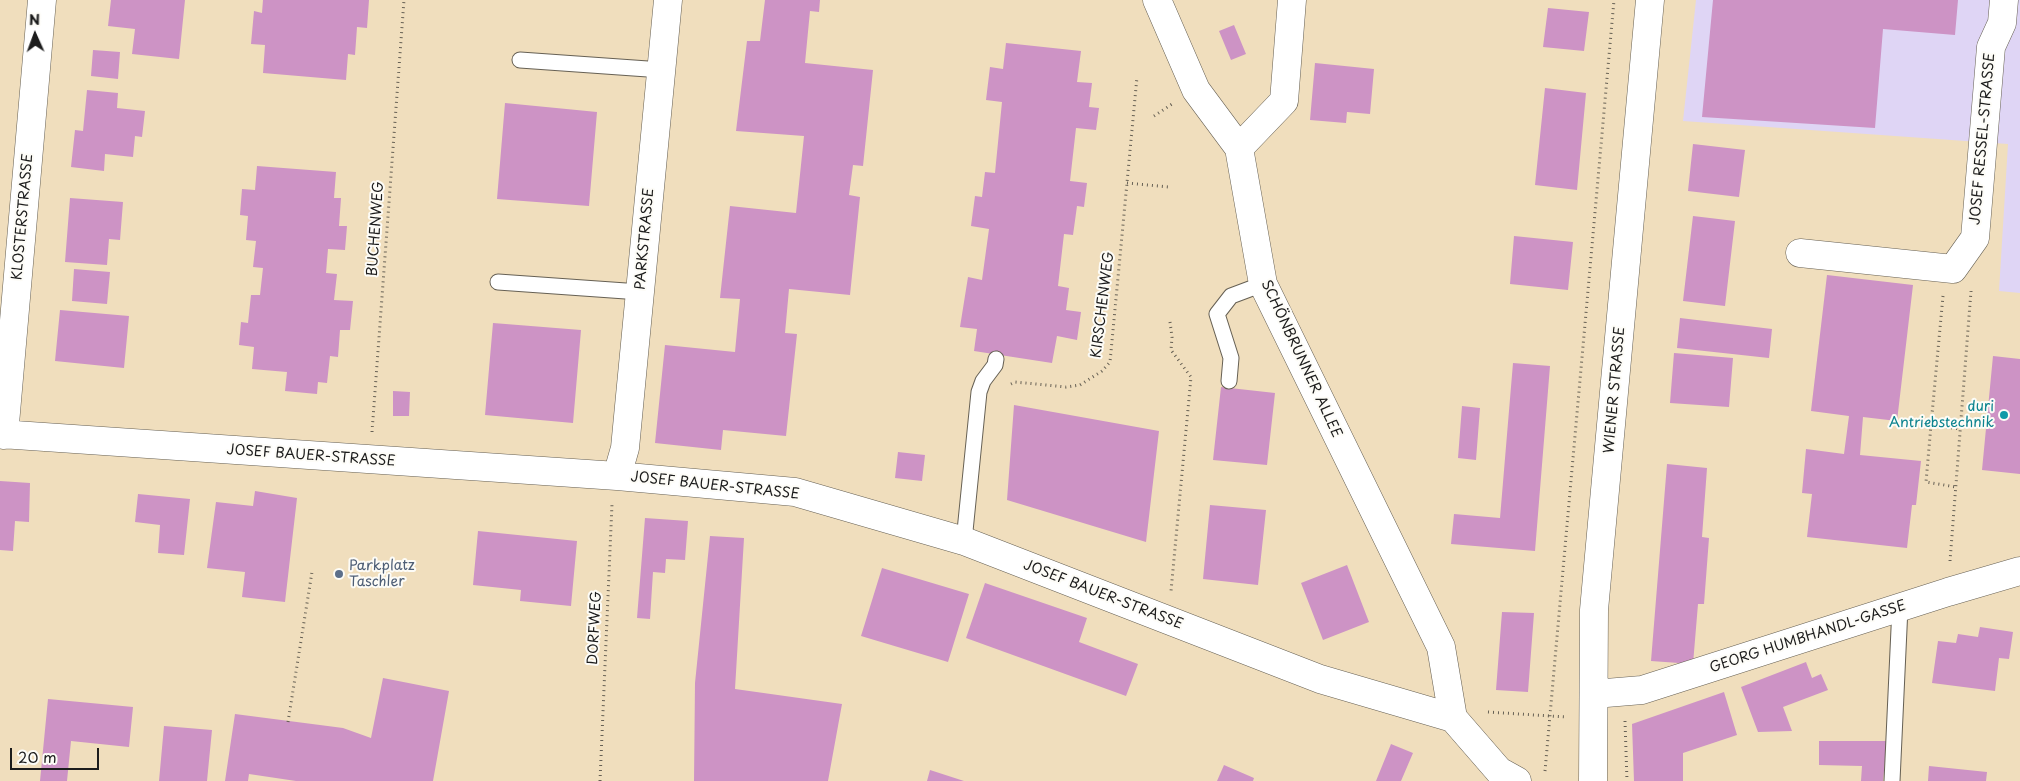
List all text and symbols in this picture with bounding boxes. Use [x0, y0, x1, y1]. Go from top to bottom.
text: N [29, 9, 40, 30]
north arrow [10, 10, 60, 60]
street label: JOSEF RESSEL-STRASSE [1967, 52, 1999, 226]
street label: KLOSTERSTRASSE [9, 153, 37, 281]
street label: BUCHENWEG [364, 181, 388, 277]
street label: PARKSTRASSE [632, 187, 658, 291]
street label: KIRSCHENWEG [1088, 251, 1118, 359]
street label: SCHÖNBRUNNER ALLEE [1257, 277, 1345, 441]
street label: WIENER STRASSE [1601, 326, 1629, 454]
place label: duri Antriebstechnik [1889, 399, 1994, 432]
marker: duri Antriebstechnik [1998, 409, 2010, 421]
street label: JOSEF BAUER-STRASSE [226, 442, 396, 470]
street label: JOSEF BAUER-STRASSE [630, 469, 800, 503]
street label: JOSEF BAUER-STRASSE [1021, 557, 1185, 633]
place label: Parkplatz Taschler [349, 558, 415, 590]
marker: Parkplatz Taschler [333, 568, 345, 580]
street label: DORFWEG [585, 591, 605, 665]
street label: GEORG HUMBHANDL-GASSE [1708, 597, 1908, 677]
scale bar [12, 738, 101, 770]
text: 20 m [18, 745, 57, 768]

